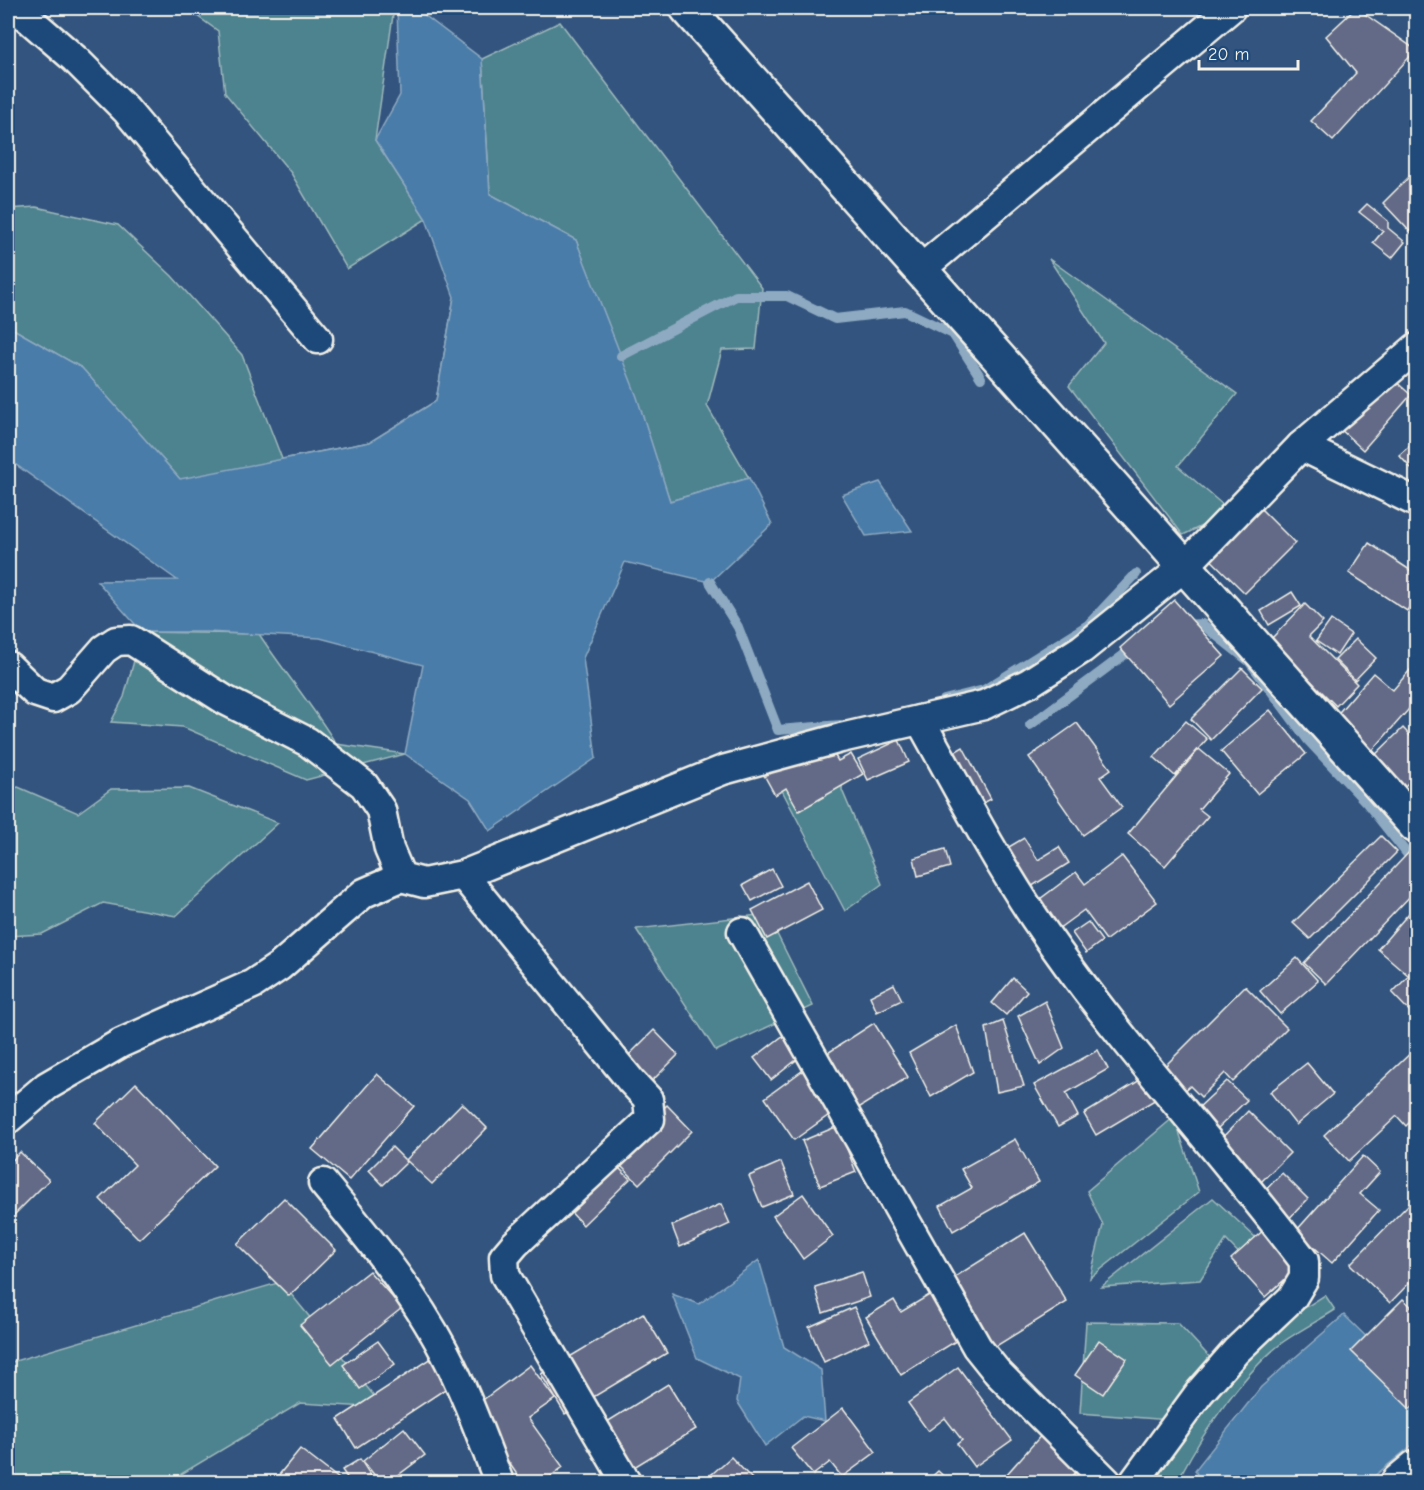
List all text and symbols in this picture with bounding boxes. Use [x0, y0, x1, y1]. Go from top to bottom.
scale bar [1199, 33, 1298, 71]
text: 20 m [1208, 44, 1249, 65]

